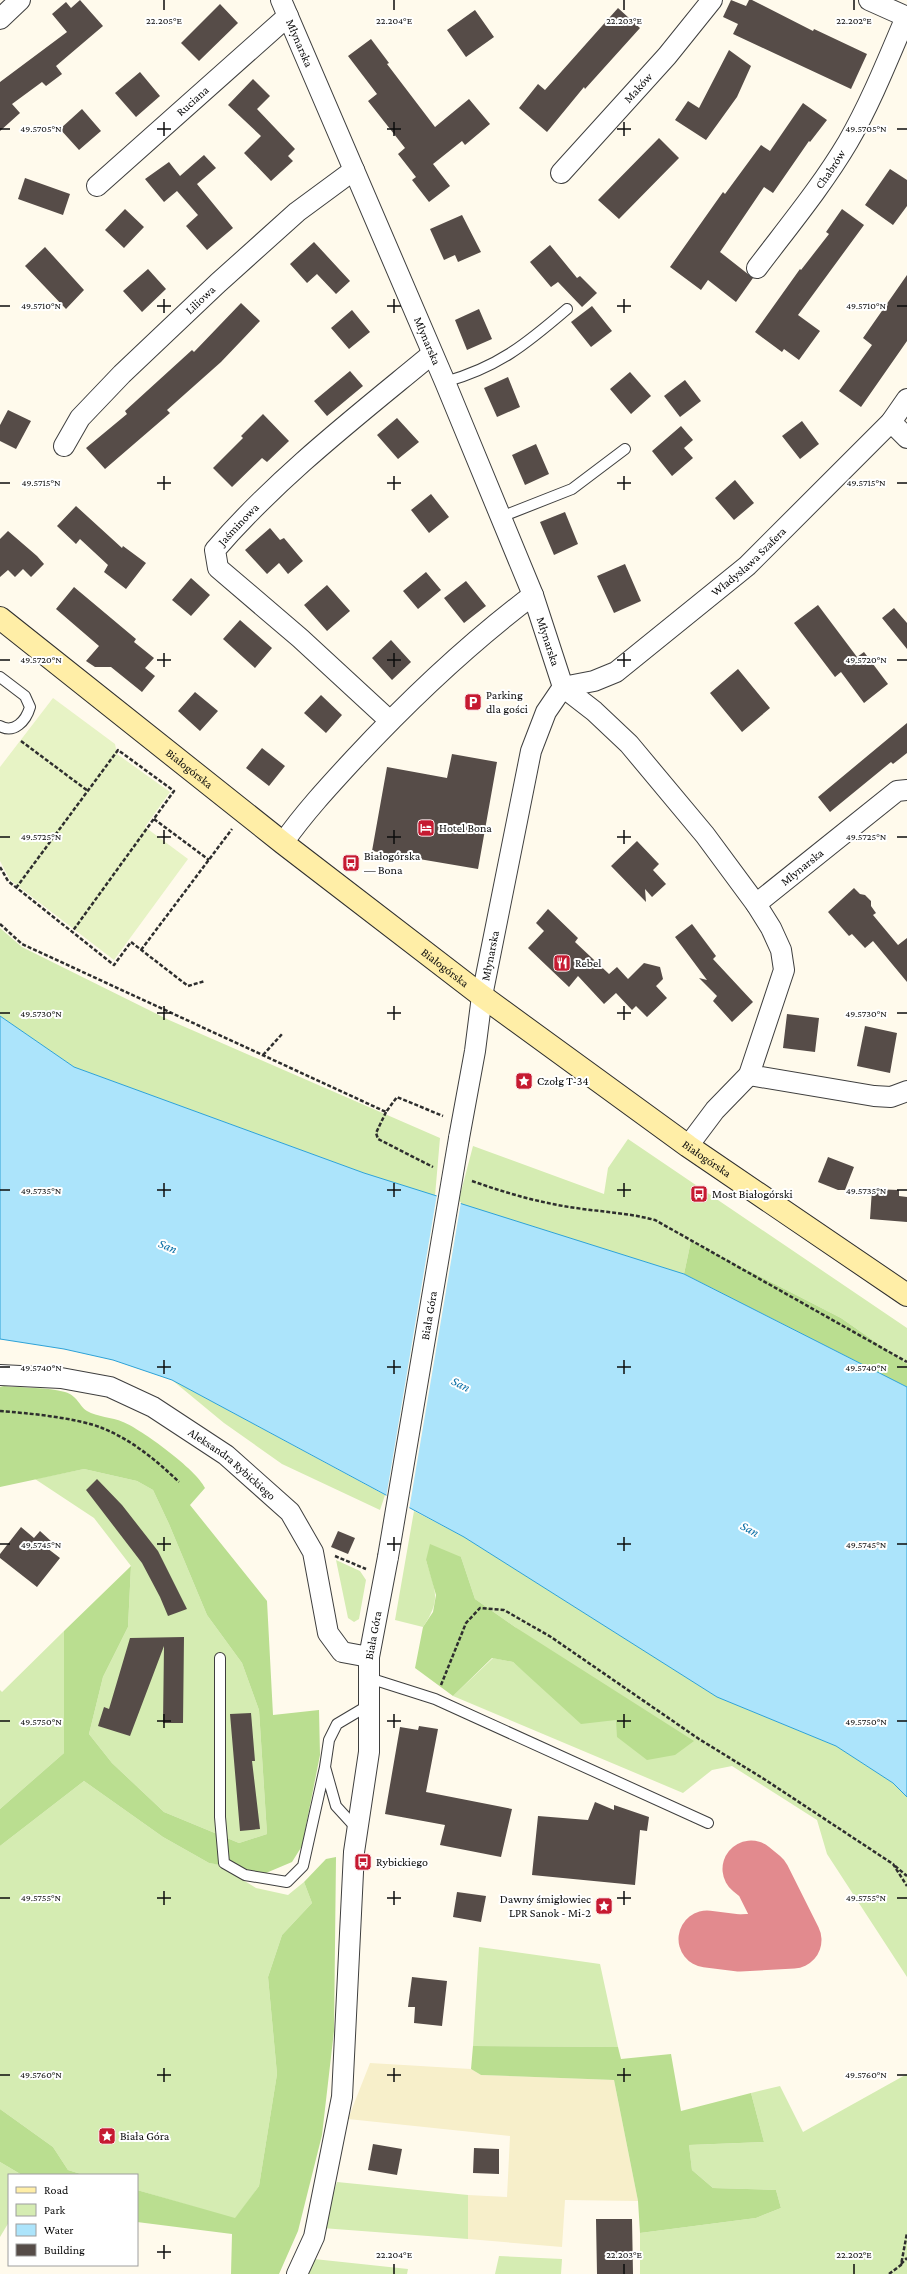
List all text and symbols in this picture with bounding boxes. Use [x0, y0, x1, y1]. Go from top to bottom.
text: 22.205°E [146, 15, 182, 26]
text: 22.204°E [376, 15, 413, 26]
text: 22.203°E [606, 15, 642, 26]
text: 22.202°E [836, 15, 872, 26]
street label: Młynarska [283, 17, 316, 70]
street label: Maków [621, 70, 656, 106]
street label: Ruciana [174, 83, 212, 119]
text: 49.5705°N [20, 123, 62, 134]
text: 49.5705°N [845, 123, 887, 134]
street label: Chabrów [812, 147, 849, 192]
street label: Liliowa [183, 282, 218, 317]
text: 49.5710°N [21, 300, 62, 311]
text: 49.5710°N [846, 300, 887, 311]
street label: Młynarska [411, 315, 444, 367]
text: 49.5715°N [21, 477, 61, 488]
text: 49.5715°N [846, 477, 886, 488]
street label: Jaśminowa [214, 500, 262, 549]
street label: Władysława Szafera [708, 524, 789, 599]
street label: Młynarska [534, 615, 563, 668]
text: 49.5720°N [20, 654, 62, 665]
text: 49.5720°N [845, 654, 887, 665]
place label: Parking dla gości [486, 688, 528, 716]
parking icon: Parking dla gości [463, 692, 483, 712]
street label: Białogórska [163, 746, 216, 792]
hotel icon: Hotel Bona [416, 818, 436, 838]
place label: Hotel Bona [439, 821, 492, 835]
text: 49.5725°N [21, 831, 62, 842]
text: 49.5725°N [846, 831, 887, 842]
street label: Młynarska [778, 845, 827, 888]
place label: Białogórska — Bona [364, 849, 421, 877]
bus stop icon: Białogórska — Bona [341, 853, 361, 873]
street label: Młynarska [478, 929, 502, 982]
street label: Białogórska [419, 945, 472, 991]
restaurant icon: Rebel [552, 953, 572, 973]
place label: Rebel [575, 956, 601, 970]
text: 49.5730°N [20, 1008, 62, 1019]
text: 49.5730°N [845, 1008, 887, 1019]
place icon: Czołg T-34 [514, 1071, 534, 1091]
place label: Czołg T-34 [537, 1074, 589, 1088]
street label: Białogórska [679, 1137, 734, 1181]
bus stop icon: Most Białogórski [689, 1184, 709, 1204]
text: 49.5735°N [21, 1185, 62, 1196]
text: 49.5735°N [846, 1185, 887, 1196]
place label: Most Białogórski [712, 1187, 793, 1201]
water label: San [156, 1235, 180, 1257]
street label: Biała Góra [418, 1290, 440, 1341]
text: 49.5740°N [20, 1362, 62, 1373]
text: 49.5740°N [845, 1362, 887, 1373]
water label: San [449, 1373, 473, 1395]
street label: Aleksandra Rybickiego [186, 1425, 279, 1503]
water label: San [738, 1518, 762, 1540]
text: 49.5745°N [21, 1539, 62, 1550]
text: 49.5745°N [846, 1539, 887, 1550]
street label: Biała Góra [362, 1609, 385, 1661]
text: 49.5750°N [20, 1716, 62, 1727]
text: 49.5750°N [845, 1716, 887, 1727]
bus stop icon: Rybickiego [353, 1852, 373, 1872]
place label: Rybickiego [376, 1855, 428, 1869]
text: 49.5755°N [21, 1892, 62, 1903]
place label: Dawny śmigłowiec LPR Sanok - Mi-2 [500, 1892, 591, 1920]
text: 49.5755°N [846, 1892, 887, 1903]
place icon: Dawny śmigłowiec LPR Sanok - Mi-2 [594, 1896, 614, 1916]
text: 49.5760°N [20, 2069, 62, 2080]
text: 49.5760°N [845, 2069, 887, 2080]
place icon: Biała Góra [97, 2126, 117, 2146]
place label: Biała Góra [120, 2129, 170, 2143]
legend [8, 2174, 138, 2266]
text: Road [44, 2183, 69, 2197]
text: Park [44, 2203, 66, 2217]
text: Water [44, 2223, 74, 2237]
text: Building [44, 2243, 85, 2257]
text: 22.204°E [376, 2249, 413, 2260]
text: 22.203°E [606, 2249, 642, 2260]
text: 22.202°E [836, 2249, 872, 2260]

